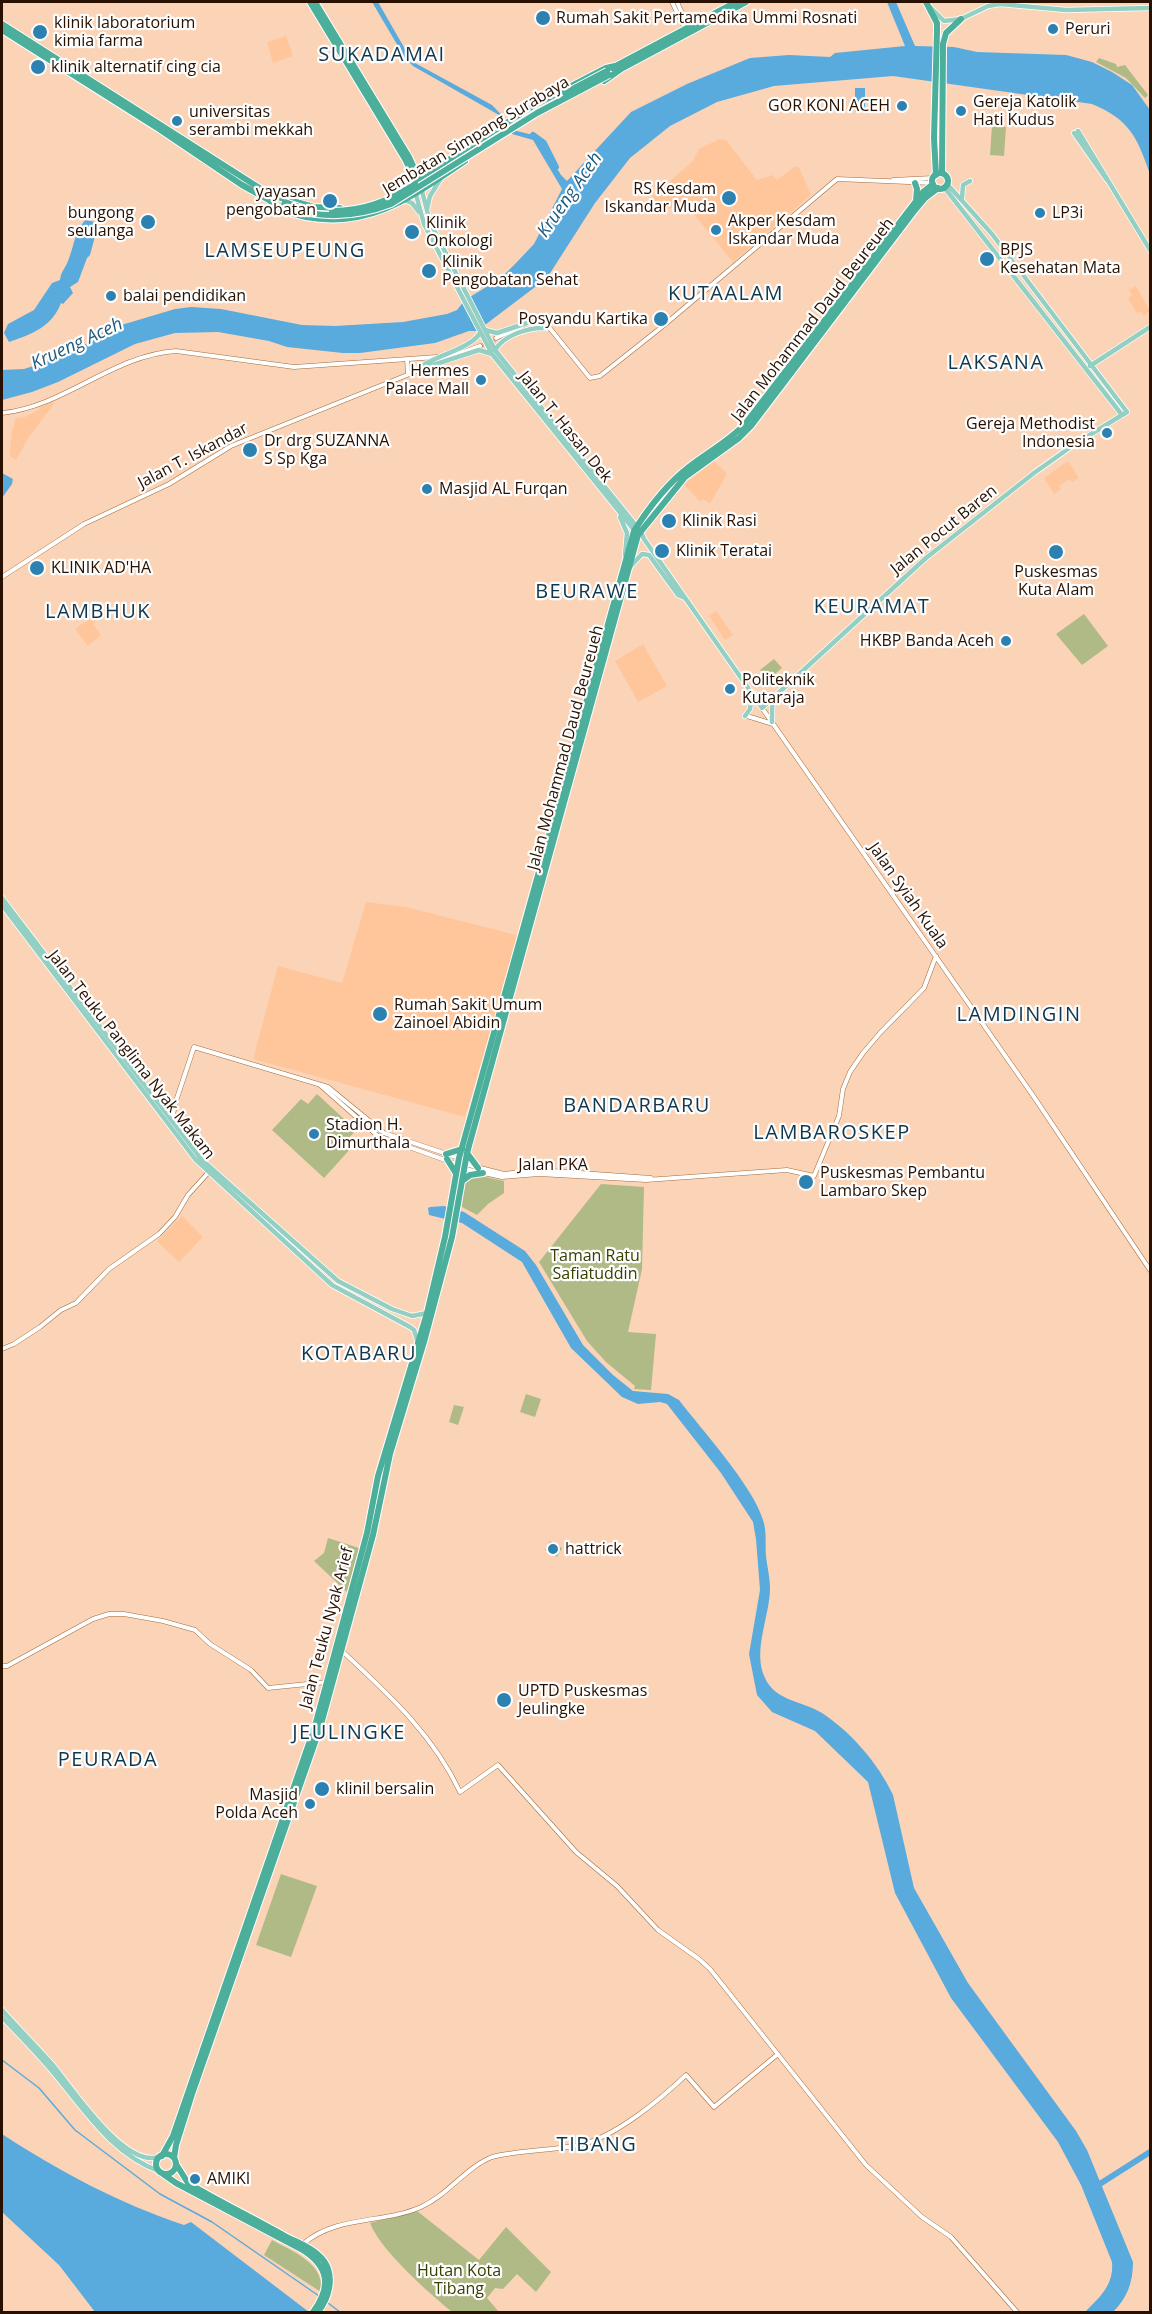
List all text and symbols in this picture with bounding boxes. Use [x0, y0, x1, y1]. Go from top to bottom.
place label: Rumah Sakit Pertamedika Ummi Rosnati [556, 8, 857, 28]
marker: Rumah Sakit Pertamedika Ummi Rosnati [534, 9, 552, 27]
place label: klinik laboratorium kimia farma [54, 13, 195, 51]
place label: Peruri [1065, 19, 1111, 39]
marker: Peruri [1046, 22, 1060, 36]
marker: klinik laboratorium kimia farma [31, 23, 49, 41]
district label: SUKADAMAI [318, 43, 446, 67]
place label: klinik alternatif cing cia [51, 57, 221, 77]
marker: klinik alternatif cing cia [29, 58, 47, 76]
street label: Jembatan Simpang Surabaya [379, 73, 573, 199]
place label: Gereja Katolik Hati Kudus [973, 92, 1077, 130]
place label: GOR KONI ACEH [768, 96, 890, 116]
marker: GOR KONI ACEH [895, 99, 909, 113]
place label: universitas serambi mekkah [189, 102, 313, 140]
marker: Gereja Katolik Hati Kudus [954, 104, 968, 118]
marker: universitas serambi mekkah [170, 114, 184, 128]
water label: Krueng Aceh [533, 148, 607, 242]
place label: RS Kesdam Iskandar Muda [605, 179, 716, 217]
place label: yayasan pengobatan [226, 182, 316, 220]
marker: RS Kesdam Iskandar Muda [720, 189, 738, 207]
marker: yayasan pengobatan [321, 192, 339, 210]
place label: bungong seulanga [67, 203, 134, 241]
place label: LP3i [1052, 203, 1083, 223]
marker: LP3i [1033, 206, 1047, 220]
place label: Akper Kesdam Iskandar Muda [728, 211, 839, 249]
marker: bungong seulanga [139, 213, 157, 231]
place label: Klinik Onkologi [426, 213, 493, 251]
street label: Jalan Mohammad Daud Beureueh [728, 214, 898, 426]
marker: Klinik Onkologi [403, 223, 421, 241]
marker: Akper Kesdam Iskandar Muda [709, 223, 723, 237]
district label: LAMSEUPEUNG [204, 239, 366, 263]
place label: BPJS Kesehatan Mata [1000, 240, 1121, 278]
marker: BPJS Kesehatan Mata [978, 250, 996, 268]
place label: Klinik Pengobatan Sehat [442, 252, 578, 290]
marker: Klinik Pengobatan Sehat [420, 262, 438, 280]
district label: KUTAALAM [668, 282, 784, 306]
place label: balai pendidikan [123, 286, 246, 306]
marker: balai pendidikan [104, 289, 118, 303]
place label: Posyandu Kartika [518, 309, 648, 329]
marker: Posyandu Kartika [652, 310, 670, 328]
water label: Krueng Aceh [28, 313, 126, 375]
district label: LAKSANA [947, 351, 1045, 375]
place label: Hermes Palace Mall [385, 361, 469, 399]
street label: Jalan T. Hasan Dek [514, 368, 616, 486]
marker: Hermes Palace Mall [474, 373, 488, 387]
place label: Gereja Methodist Indonesia [966, 414, 1095, 452]
street label: Jalan T. Iskandar [135, 419, 251, 493]
marker: Gereja Methodist Indonesia [1100, 426, 1114, 440]
place label: Dr drg SUZANNA S Sp Kga [264, 431, 389, 469]
marker: Dr drg SUZANNA S Sp Kga [241, 441, 259, 459]
place label: Masjid AL Furqan [439, 479, 568, 499]
street label: Jalan Pocut Baren [887, 481, 1001, 579]
marker: Masjid AL Furqan [420, 482, 434, 496]
place label: Klinik Rasi [682, 511, 757, 531]
marker: Klinik Rasi [660, 512, 678, 530]
place label: Klinik Teratai [676, 541, 772, 561]
marker: Klinik Teratai [653, 542, 671, 560]
marker: Puskesmas Kuta Alam [1047, 543, 1065, 561]
place label: KLINIK AD'HA [51, 558, 151, 578]
marker: KLINIK AD'HA [28, 559, 46, 577]
place label: Puskesmas Kuta Alam [1014, 562, 1098, 600]
district label: BEURAWE [535, 580, 639, 604]
district label: KEURAMAT [814, 595, 930, 619]
district label: LAMBHUK [45, 600, 151, 624]
street label: Jalan Mohammad Daud Beureueh [524, 623, 608, 873]
place label: HKBP Banda Aceh [860, 631, 994, 651]
marker: HKBP Banda Aceh [999, 634, 1013, 648]
place label: Politeknik Kutaraja [742, 670, 815, 708]
marker: Politeknik Kutaraja [723, 682, 737, 696]
street label: Jalan Syiah Kuala [864, 839, 952, 953]
street label: Jalan Teuku Panglima Nyak Makam [43, 947, 219, 1163]
place label: Rumah Sakit Umum Zainoel Abidin [394, 995, 542, 1033]
district label: LAMDINGIN [957, 1003, 1081, 1027]
marker: Rumah Sakit Umum Zainoel Abidin [371, 1005, 389, 1023]
district label: BANDARBARU [563, 1094, 711, 1118]
place label: Stadion H. Dimurthala [326, 1115, 410, 1153]
district label: LAMBAROSKEP [753, 1121, 911, 1145]
marker: Stadion H. Dimurthala [307, 1127, 321, 1141]
street label: Jalan PKA [518, 1155, 588, 1175]
place label: Puskesmas Pembantu Lambaro Skep [820, 1163, 985, 1201]
marker: Puskesmas Pembantu Lambaro Skep [797, 1173, 815, 1191]
park label: Taman Ratu Safiatuddin [550, 1246, 640, 1284]
district label: KOTABARU [301, 1342, 417, 1366]
place label: hattrick [565, 1539, 622, 1559]
marker: hattrick [546, 1542, 560, 1556]
street label: Jalan Teuku Nyak Arief [296, 1545, 358, 1711]
place label: UPTD Puskesmas Jeulingke [518, 1681, 647, 1719]
marker: UPTD Puskesmas Jeulingke [495, 1691, 513, 1709]
district label: JEULINGKE [292, 1721, 406, 1745]
district label: PEURADA [58, 1748, 158, 1772]
place label: klinil bersalin [336, 1779, 434, 1799]
marker: klinil bersalin [313, 1780, 331, 1798]
place label: Masjid Polda Aceh [215, 1785, 298, 1823]
marker: Masjid Polda Aceh [303, 1797, 317, 1811]
district label: TIBANG [557, 2133, 637, 2157]
place label: AMIKI [207, 2169, 250, 2189]
marker: AMIKI [188, 2172, 202, 2186]
park label: Hutan Kota Tibang [417, 2261, 501, 2299]

